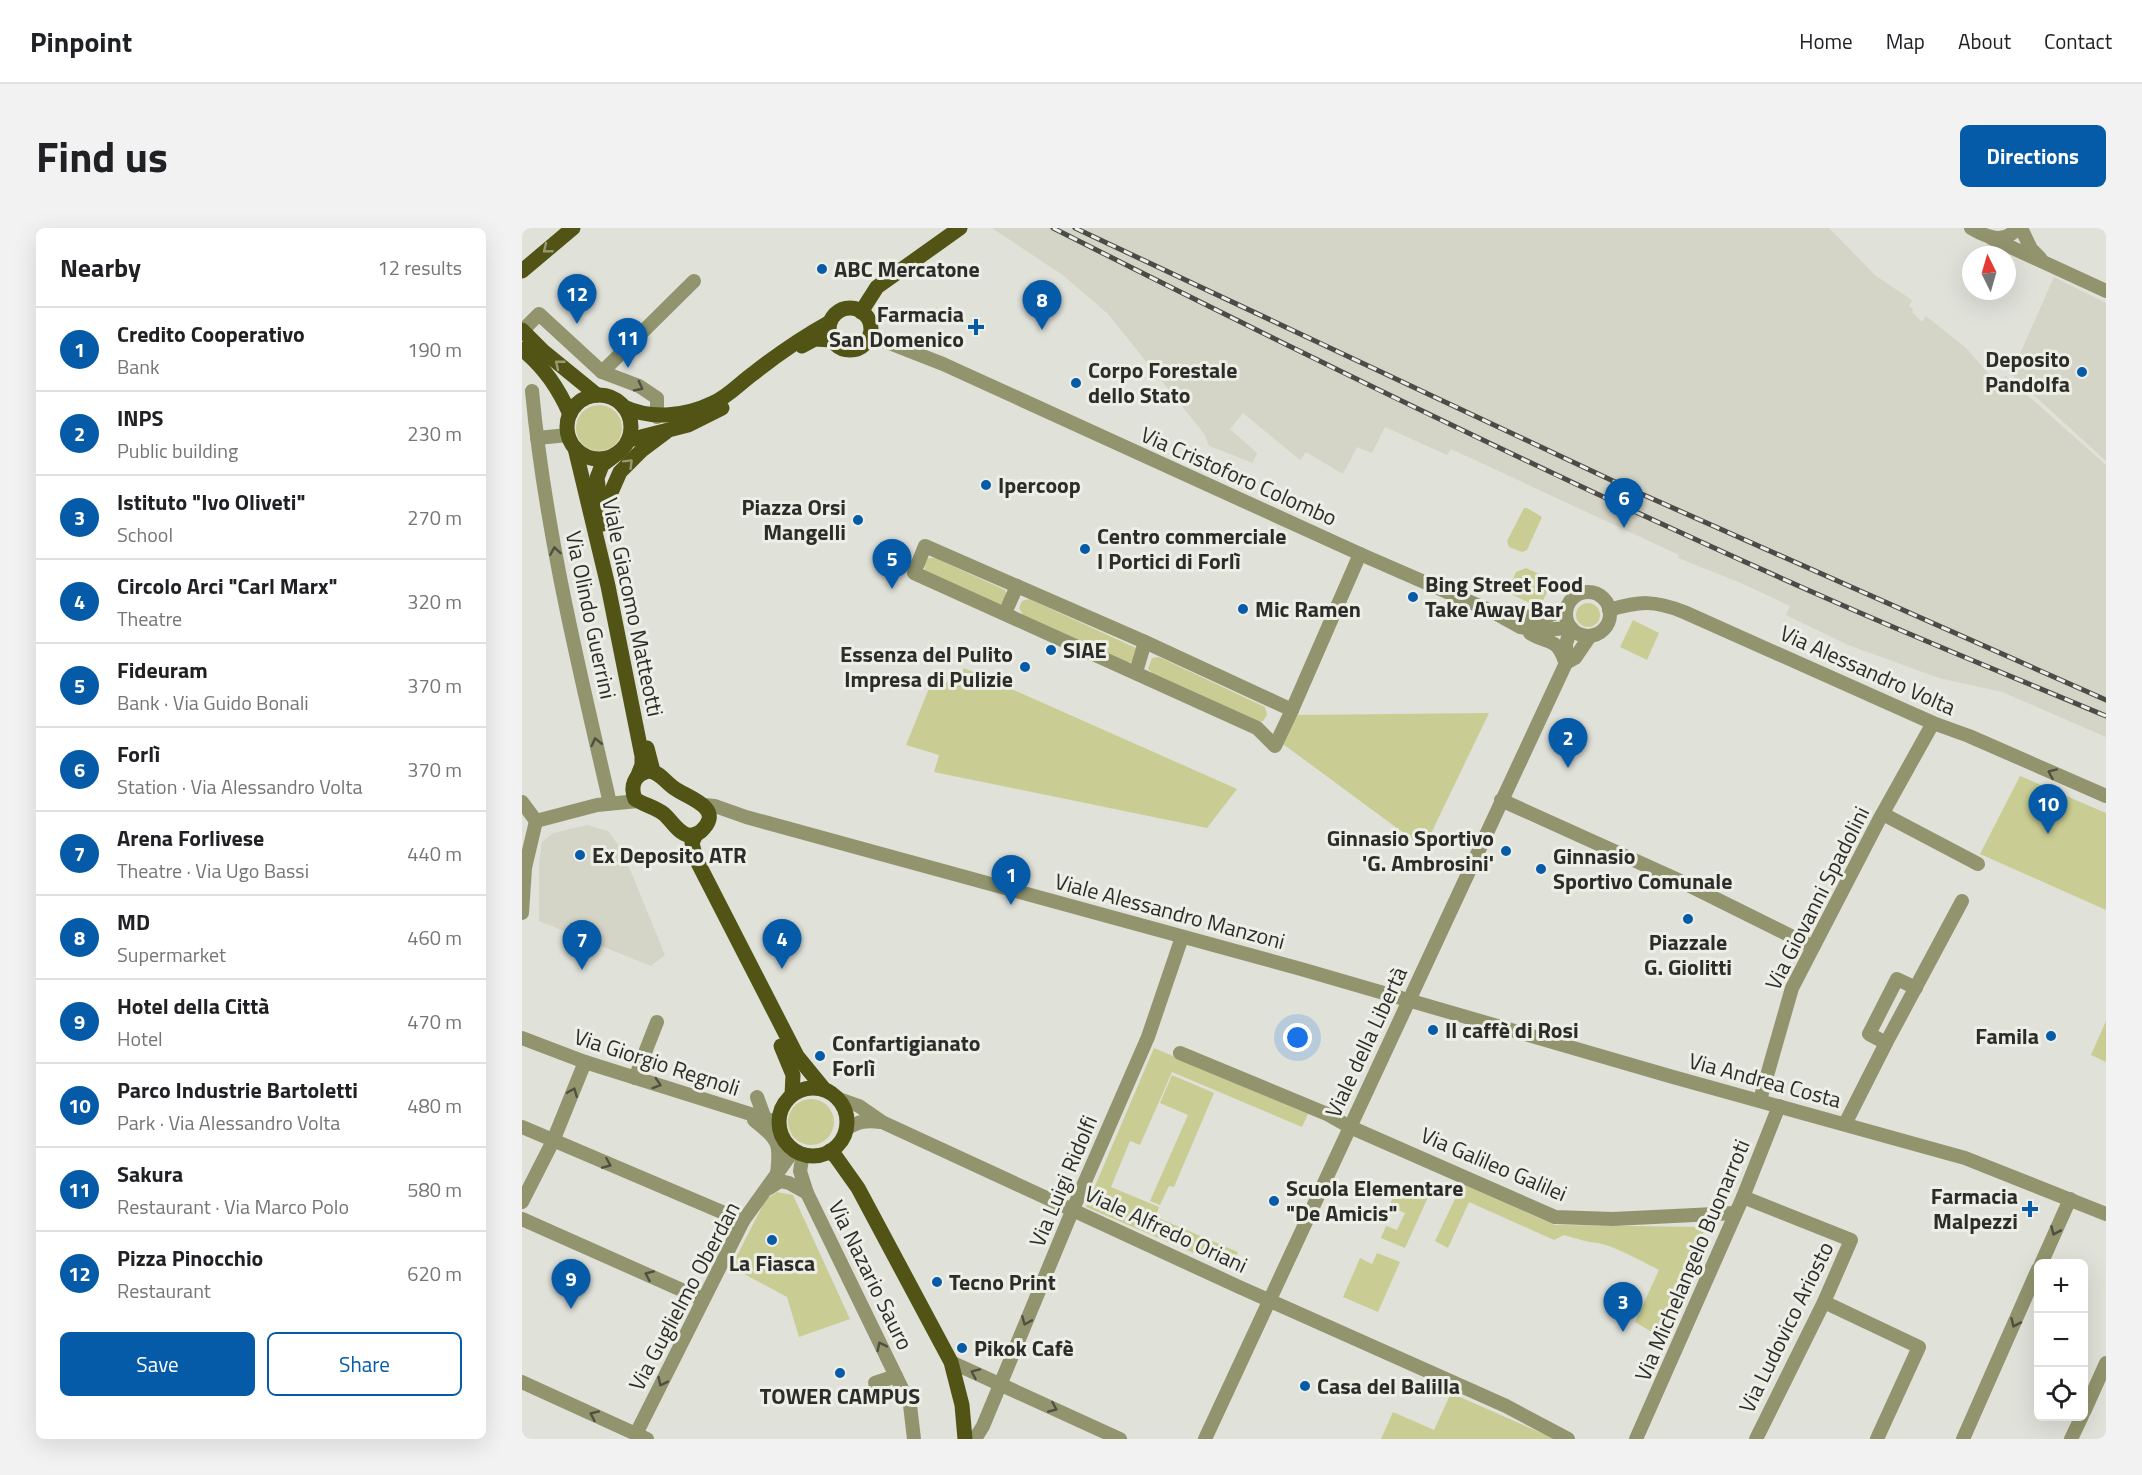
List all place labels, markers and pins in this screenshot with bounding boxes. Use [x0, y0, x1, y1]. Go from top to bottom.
place label: ABC Mercatone [834, 252, 980, 286]
marker: ABC Mercatone [815, 262, 829, 276]
pin: 12 [558, 274, 596, 324]
pin: 8 [1022, 280, 1062, 330]
place label: Farmacia San Domenico [829, 297, 964, 356]
pin: 11 [608, 318, 648, 368]
marker: Farmacia San Domenico [969, 320, 983, 334]
place label: Deposito Pandolfa [1985, 342, 2070, 401]
place label: Corpo Forestale dello Stato [1088, 353, 1237, 412]
marker: Deposito Pandolfa [2075, 365, 2089, 379]
marker: Corpo Forestale dello Stato [1069, 376, 1083, 390]
place label: Ipercoop [998, 468, 1081, 502]
marker: Ipercoop [979, 478, 993, 492]
pin: 6 [1604, 478, 1644, 528]
place label: Piazza Orsi Mangelli [741, 490, 846, 549]
marker: Piazza Orsi Mangelli [851, 513, 865, 527]
place label: Centro commerciale I Portici di Forlì [1097, 519, 1287, 578]
pin: 5 [872, 540, 911, 589]
marker: Centro commerciale I Portici di Forlì [1078, 542, 1092, 556]
place label: Bing Street Food Take Away Bar [1425, 567, 1583, 626]
marker: Bing Street Food Take Away Bar [1406, 590, 1420, 604]
place label: Mic Ramen [1255, 592, 1361, 626]
marker: Mic Ramen [1236, 602, 1250, 616]
place label: SIAE [1063, 633, 1107, 667]
place label: Essenza del Pulito Impresa di Pulizie [840, 637, 1013, 696]
marker: SIAE [1044, 643, 1058, 657]
marker: Essenza del Pulito Impresa di Pulizie [1018, 660, 1032, 674]
pin: 2 [1548, 718, 1588, 768]
pin: 10 [2028, 784, 2068, 834]
place label: Ginnasio Sportivo 'G. Ambrosini' [1327, 821, 1494, 880]
place label: Ex Deposito ATR [592, 838, 747, 872]
place label: Ginnasio Sportivo Comunale [1553, 839, 1733, 898]
marker: Ginnasio Sportivo 'G. Ambrosini' [1499, 844, 1513, 858]
marker: Ex Deposito ATR [573, 848, 587, 862]
pin: 1 [992, 856, 1030, 905]
marker: Ginnasio Sportivo Comunale [1534, 862, 1548, 876]
marker: Piazzale G. Giolitti [1681, 912, 1695, 926]
pin: 7 [562, 920, 602, 970]
pin: 4 [762, 920, 802, 969]
place label: Piazzale G. Giolitti [1644, 925, 1732, 984]
place label: Il caffè di Rosi [1445, 1013, 1579, 1047]
place label: Famila [1975, 1019, 2039, 1053]
marker: Il caffè di Rosi [1426, 1023, 1440, 1037]
place label: Confartigianato Forlì [832, 1026, 980, 1085]
marker: Famila [2044, 1029, 2058, 1043]
marker: Confartigianato Forlì [813, 1049, 827, 1063]
place label: Scuola Elementare "De Amicis" [1286, 1171, 1464, 1230]
place label: Farmacia Malpezzi [1931, 1179, 2018, 1238]
marker: Scuola Elementare "De Amicis" [1267, 1194, 1281, 1208]
marker: Farmacia Malpezzi [2023, 1202, 2037, 1216]
marker: La Fiasca [765, 1233, 779, 1247]
place label: La Fiasca [729, 1246, 815, 1280]
pin: 9 [551, 1260, 590, 1309]
place label: Tecno Print [949, 1265, 1056, 1299]
marker: Tecno Print [930, 1275, 944, 1289]
pin: 3 [1604, 1282, 1642, 1332]
place label: Pikok Cafè [974, 1331, 1074, 1365]
marker: Pikok Cafè [955, 1341, 969, 1355]
marker: TOWER CAMPUS [833, 1366, 847, 1380]
place label: Casa del Balilla [1317, 1369, 1460, 1403]
place label: TOWER CAMPUS [760, 1379, 920, 1413]
marker: Casa del Balilla [1298, 1379, 1312, 1393]

